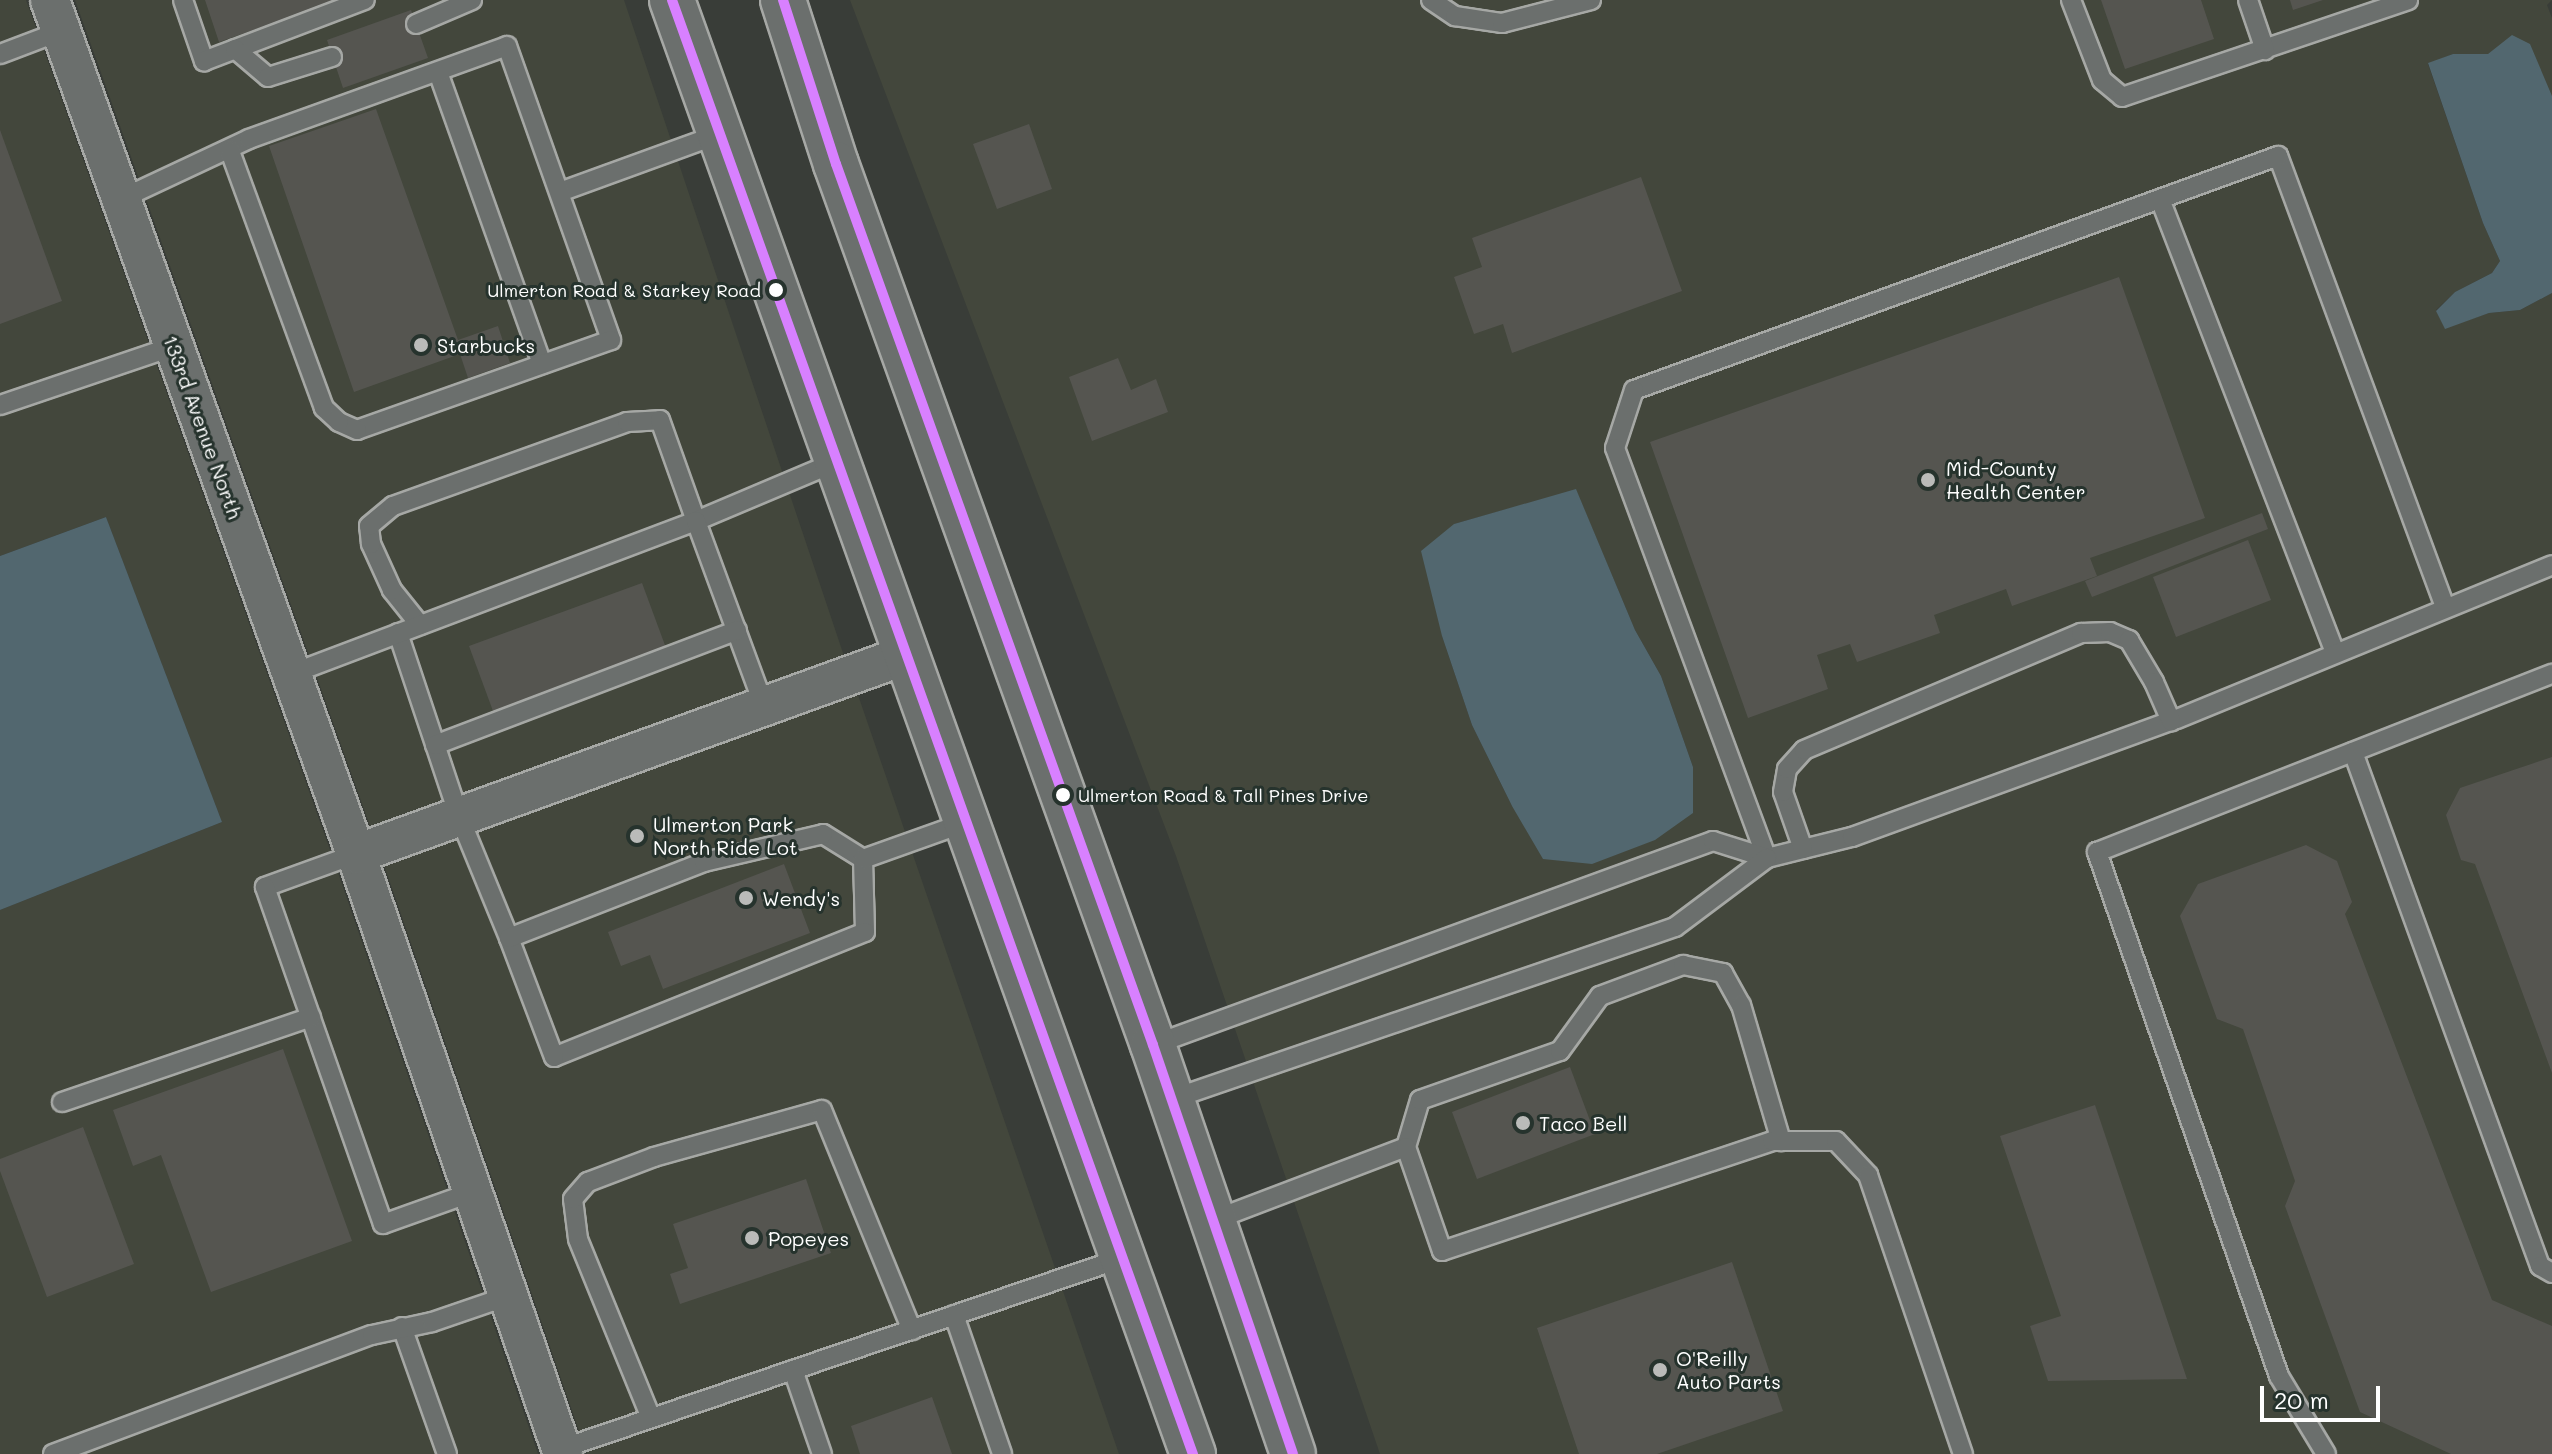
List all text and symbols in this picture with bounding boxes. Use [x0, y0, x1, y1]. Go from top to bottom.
place label: Ulmerton Road & Starkey Road [487, 279, 761, 301]
marker: Ulmerton Road & Starkey Road [768, 282, 784, 298]
street label: 133rd Avenue North [159, 332, 247, 522]
place label: Starbucks [437, 333, 535, 357]
marker: Starbucks [412, 336, 430, 354]
place label: Mid-County Health Center [1946, 456, 2086, 503]
marker: Mid-County Health Center [1917, 469, 1939, 491]
place label: Ulmerton Road & Tall Pines Drive [1078, 784, 1368, 806]
marker: Ulmerton Road & Tall Pines Drive [1055, 787, 1071, 803]
place label: Ulmerton Park North Ride Lot [653, 812, 798, 859]
marker: Ulmerton Park North Ride Lot [628, 827, 646, 845]
place label: Wendy's [762, 886, 840, 910]
marker: Wendy's [737, 889, 755, 907]
place label: Taco Bell [1539, 1111, 1627, 1135]
marker: Taco Bell [1514, 1114, 1532, 1132]
place label: Popeyes [768, 1226, 849, 1250]
marker: Popeyes [743, 1229, 761, 1247]
place label: O'Reilly Auto Parts [1676, 1346, 1781, 1393]
marker: O'Reilly Auto Parts [1651, 1361, 1669, 1379]
scale bar [2264, 1370, 2384, 1420]
text: 20 m [2274, 1384, 2329, 1415]

